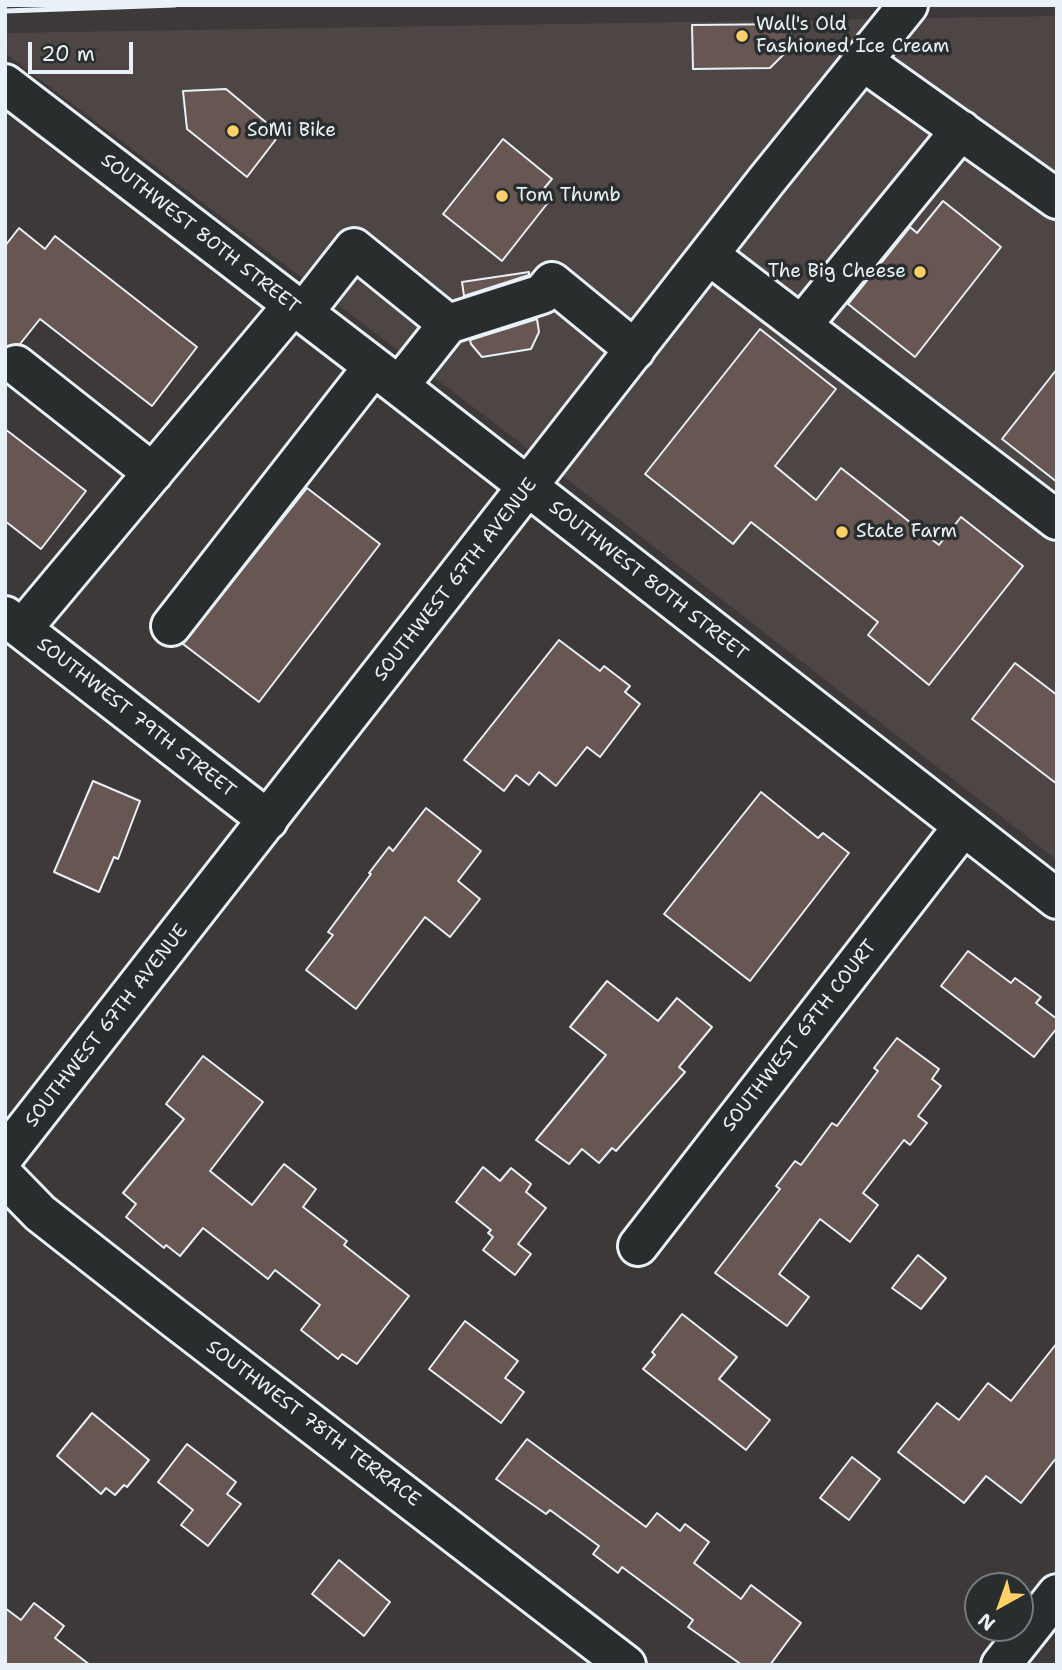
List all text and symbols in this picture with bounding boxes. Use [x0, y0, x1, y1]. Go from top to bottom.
place label: Wall's Old Fashioned Ice Cream [756, 14, 949, 58]
scale bar [32, 28, 136, 72]
marker: Wall's Old Fashioned Ice Cream [734, 28, 750, 44]
text: 20 m [41, 40, 95, 68]
place label: SoMi Bike [247, 120, 336, 142]
marker: SoMi Bike [225, 123, 241, 139]
street label: SOUTHWEST 80TH STREET [96, 149, 304, 319]
place label: Tom Thumb [516, 185, 621, 207]
marker: Tom Thumb [494, 188, 510, 204]
place label: The Big Cheese [768, 261, 906, 283]
marker: The Big Cheese [912, 264, 928, 280]
street label: SOUTHWEST 67TH AVENUE [370, 474, 542, 686]
street label: SOUTHWEST 80TH STREET [544, 496, 752, 666]
place label: State Farm [856, 521, 957, 543]
marker: State Farm [834, 524, 850, 540]
street label: SOUTHWEST 79TH STREET [32, 633, 240, 803]
street label: SOUTHWEST 67TH AVENUE [21, 920, 193, 1132]
street label: SOUTHWEST 67TH COURT [718, 936, 882, 1136]
street label: SOUTHWEST 78TH TERRACE [201, 1336, 425, 1512]
north arrow [964, 1572, 1034, 1642]
text: N [973, 1608, 1000, 1636]

